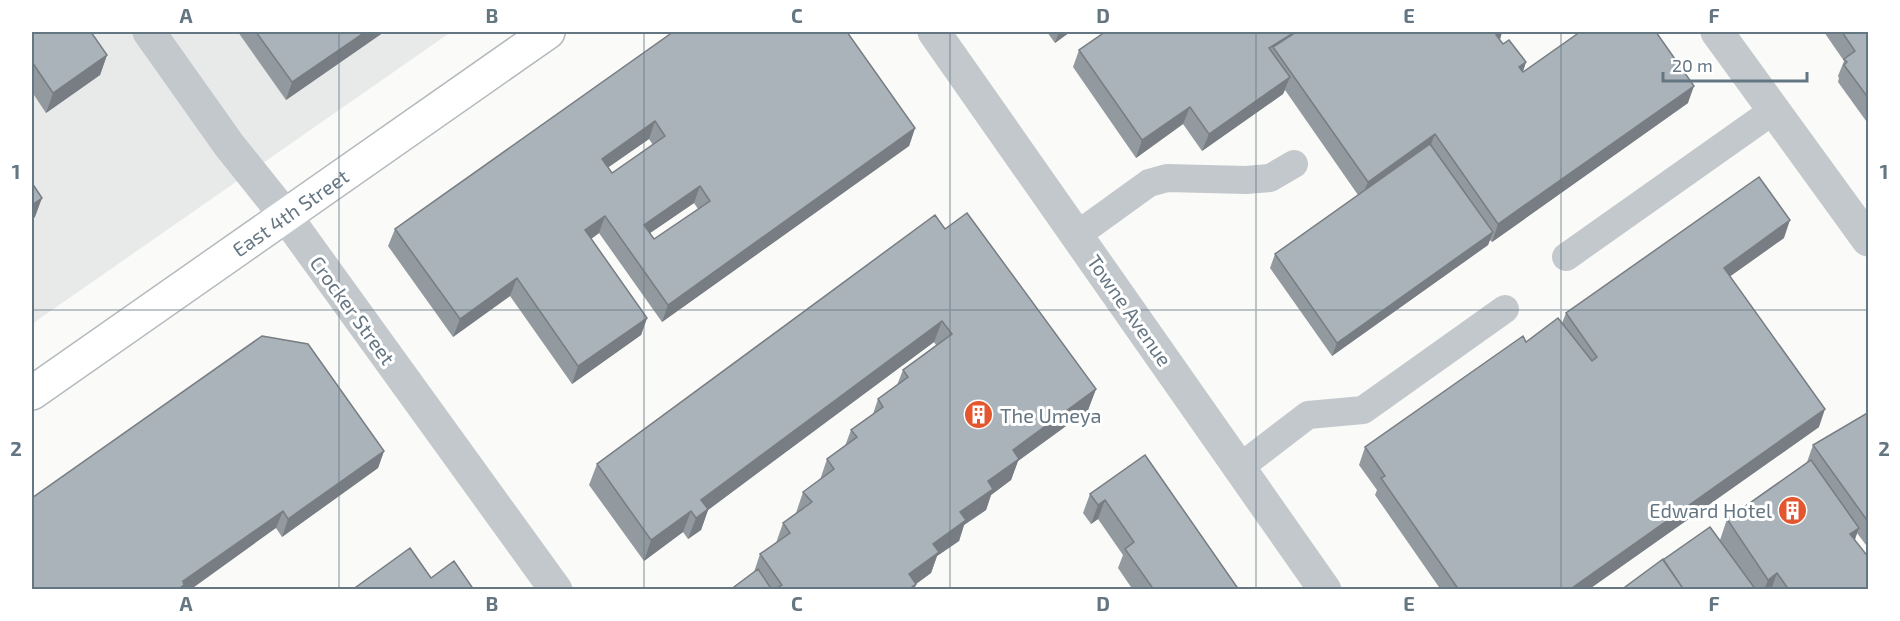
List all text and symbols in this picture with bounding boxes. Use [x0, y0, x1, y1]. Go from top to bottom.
text: A [179, 3, 193, 27]
text: B [486, 3, 498, 27]
text: C [791, 3, 803, 27]
text: D [1096, 3, 1110, 27]
text: E [1403, 3, 1415, 27]
text: F [1708, 3, 1720, 27]
scale bar [1663, 45, 1807, 83]
text: 20 m [1672, 54, 1713, 76]
text: 1 [12, 159, 20, 183]
text: 1 [1880, 159, 1888, 183]
street label: East 4th Street [227, 163, 353, 261]
street label: Towne Avenue [1083, 250, 1177, 370]
street label: Crocker Street [306, 251, 401, 369]
building icon: The Umeya [963, 399, 995, 431]
place label: The Umeya [1000, 403, 1101, 427]
text: 2 [10, 436, 22, 460]
text: 2 [1878, 436, 1890, 460]
building icon: Edward Hotel [1777, 494, 1809, 526]
place label: Edward Hotel [1649, 498, 1772, 522]
text: A [179, 591, 193, 615]
text: B [486, 591, 498, 615]
text: C [791, 591, 803, 615]
text: D [1096, 591, 1110, 615]
text: E [1403, 591, 1415, 615]
text: F [1708, 591, 1720, 615]

